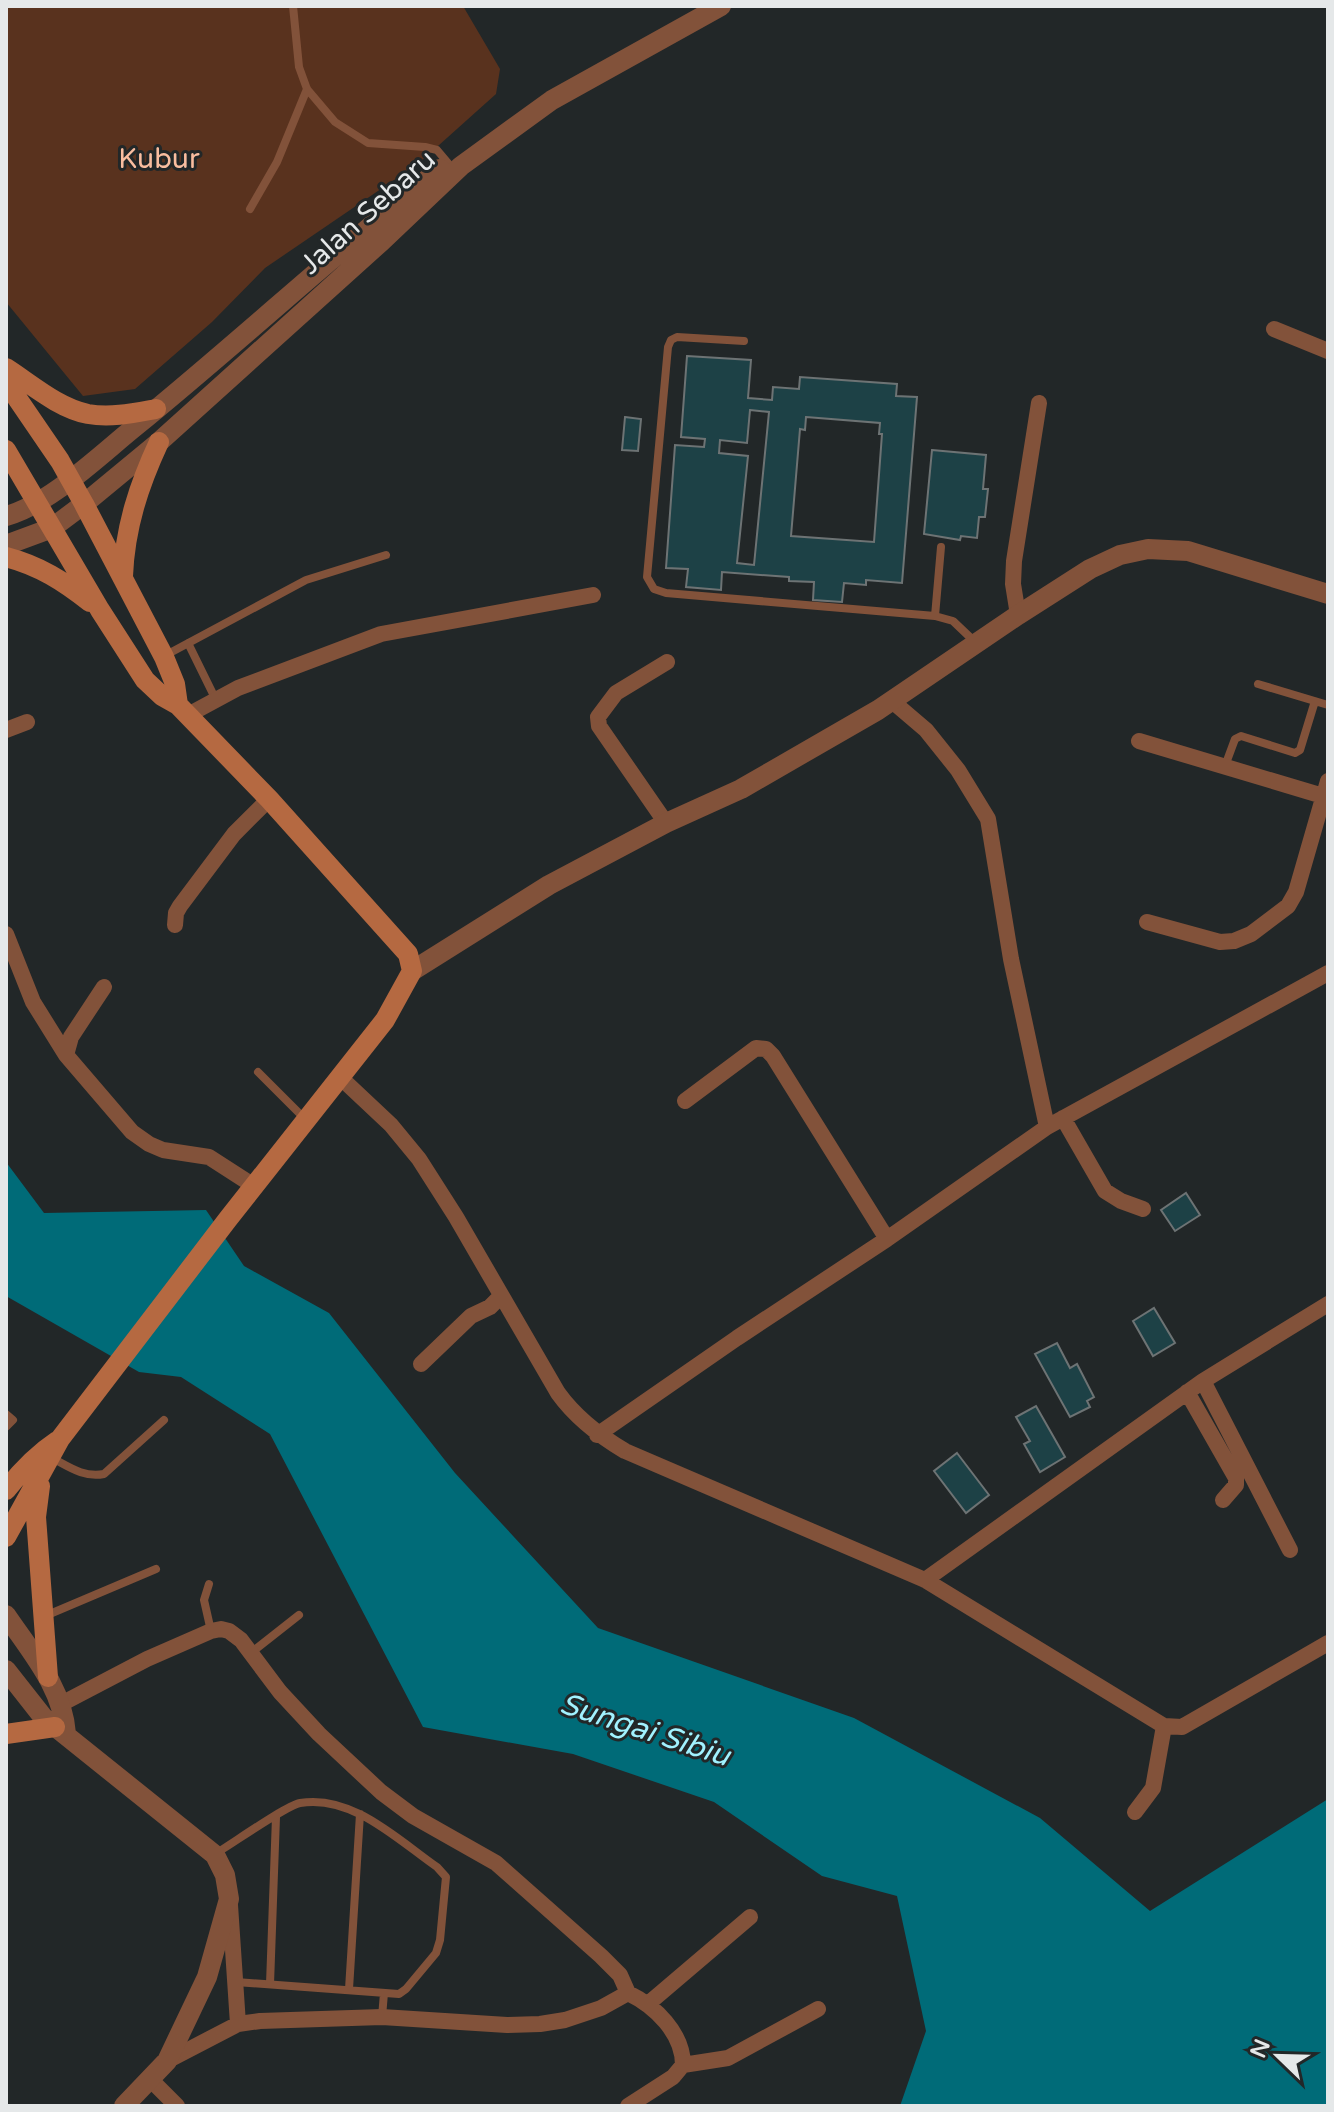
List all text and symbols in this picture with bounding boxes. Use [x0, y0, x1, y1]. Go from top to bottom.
park label: Kubur [118, 142, 200, 176]
street label: Jalan Sebaru [293, 142, 443, 282]
water label: Sungai Sibiu [556, 1685, 736, 1775]
north arrow [1238, 2016, 1318, 2096]
text: N [1245, 2035, 1276, 2062]

